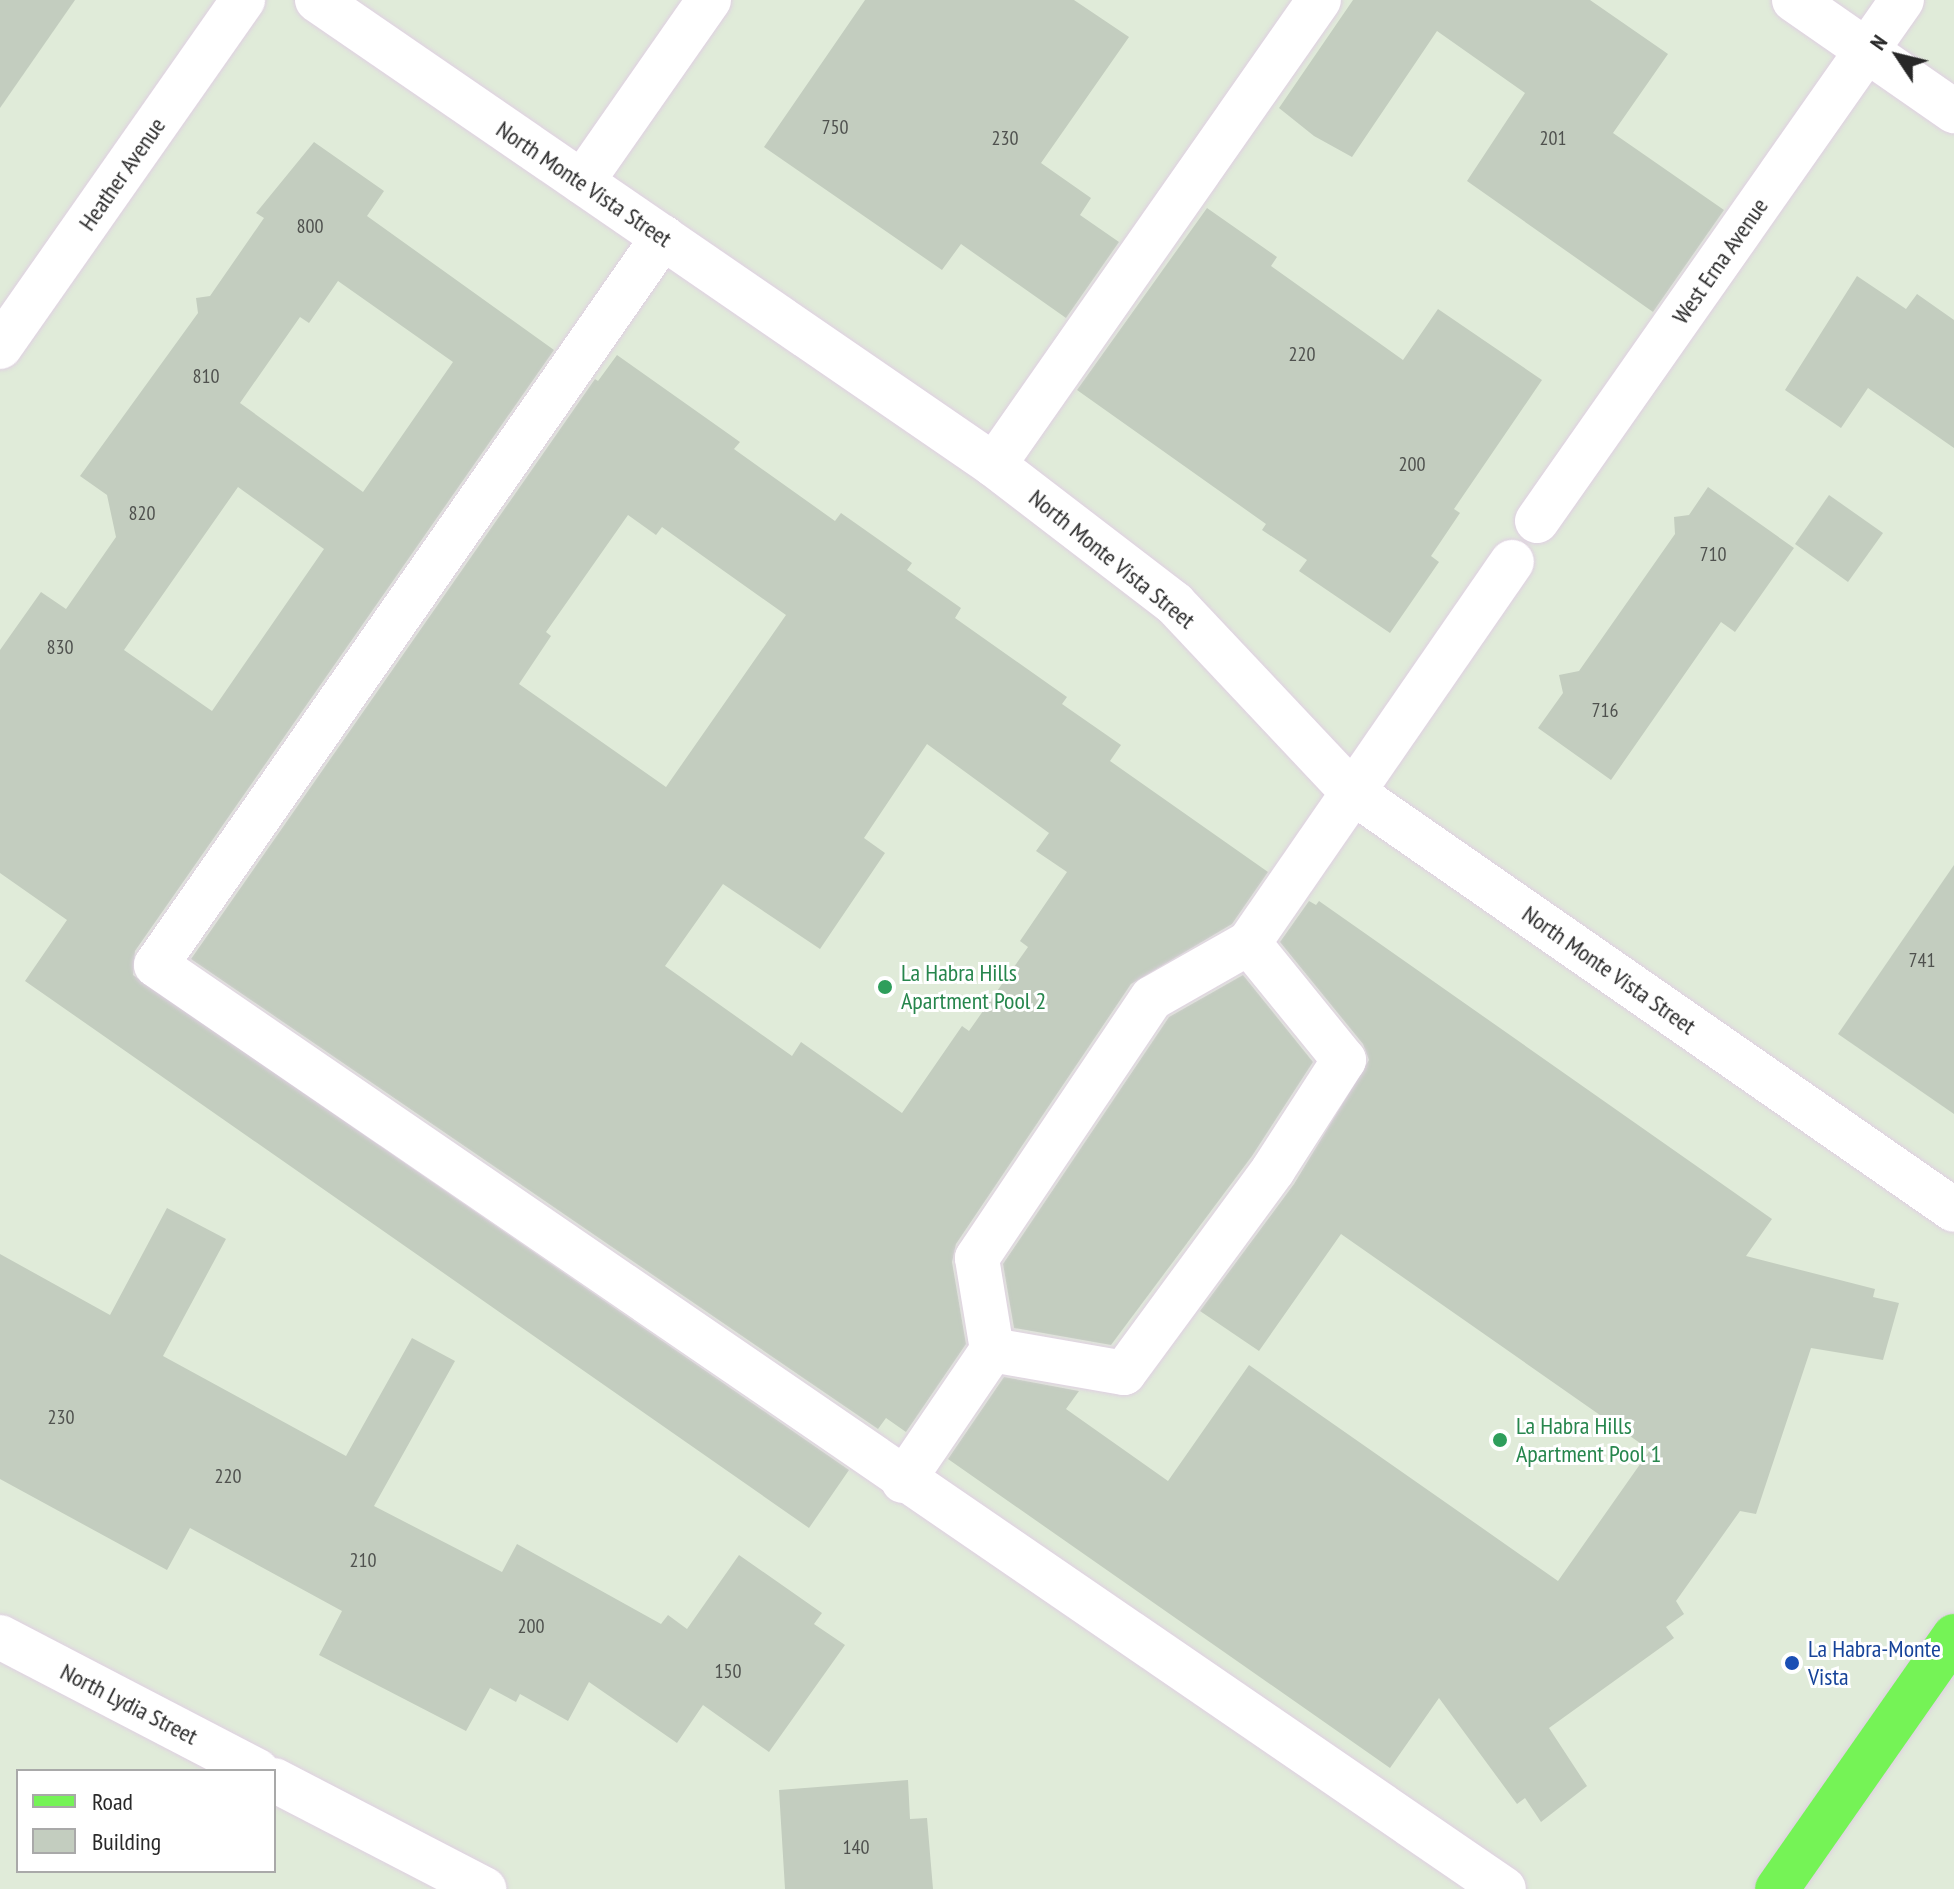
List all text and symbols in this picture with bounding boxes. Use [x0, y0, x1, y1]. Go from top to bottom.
north arrow [1858, 16, 1938, 96]
text: N [1863, 29, 1893, 55]
street label: Heather Avenue [72, 112, 172, 236]
street label: North Monte Vista Street [491, 115, 677, 253]
house number: 750 [822, 115, 848, 139]
house number: 230 [992, 126, 1018, 150]
house number: 201 [1540, 126, 1566, 150]
street label: West Erna Avenue [1666, 192, 1774, 330]
house number: 800 [297, 214, 323, 238]
house number: 220 [1289, 342, 1315, 366]
house number: 810 [193, 364, 219, 388]
house number: 200 [1399, 452, 1425, 476]
street label: North Monte Vista Street [1023, 483, 1201, 635]
house number: 820 [129, 501, 155, 525]
house number: 710 [1700, 542, 1726, 566]
house number: 830 [47, 635, 73, 659]
house number: 716 [1592, 698, 1618, 722]
street label: North Monte Vista Street [1516, 899, 1702, 1041]
house number: 741 [1909, 948, 1935, 972]
place label: La Habra Hills Apartment Pool 2 [901, 959, 1046, 1015]
marker: La Habra Hills Apartment Pool 2 [876, 978, 894, 996]
house number: 230 [48, 1405, 74, 1429]
place label: La Habra Hills Apartment Pool 1 [1516, 1412, 1661, 1468]
marker: La Habra Hills Apartment Pool 1 [1491, 1431, 1509, 1449]
house number: 220 [215, 1464, 241, 1488]
house number: 210 [350, 1548, 376, 1572]
house number: 200 [518, 1614, 544, 1638]
place label: La Habra-Monte Vista [1808, 1635, 1941, 1691]
marker: La Habra-Monte Vista [1783, 1654, 1801, 1672]
street label: North Lydia Street [56, 1657, 202, 1751]
house number: 150 [715, 1659, 741, 1683]
legend [16, 1769, 276, 1873]
text: Road [92, 1786, 133, 1817]
text: Building [92, 1826, 161, 1857]
house number: 140 [843, 1835, 869, 1859]

